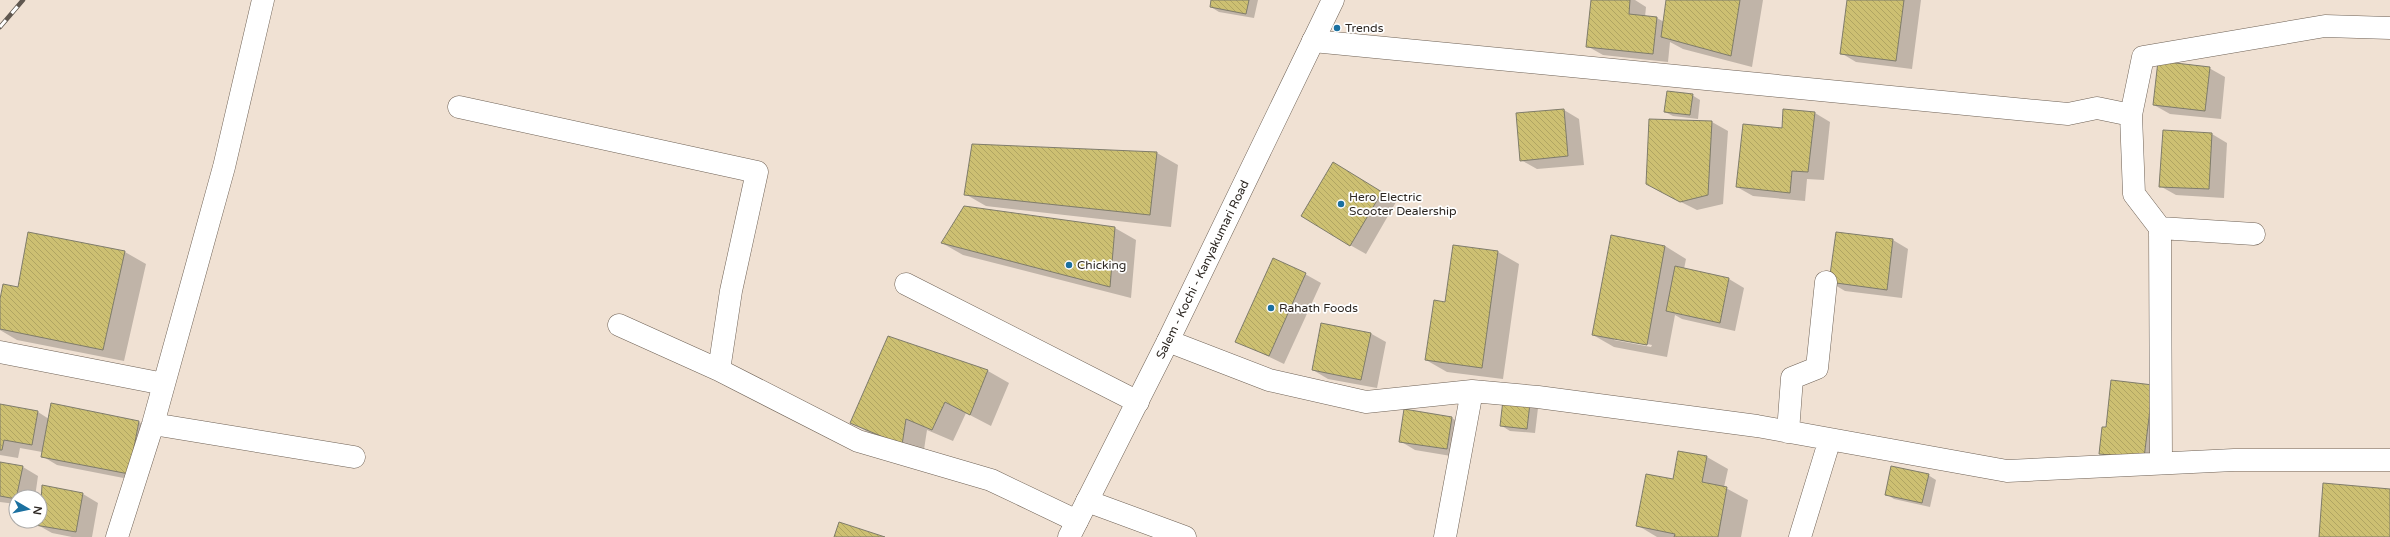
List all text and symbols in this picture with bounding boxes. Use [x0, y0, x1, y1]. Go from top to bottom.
place label: Trends [1345, 21, 1384, 35]
marker: Trends [1332, 23, 1342, 33]
street label: Salem - Kochi - Kanyakumari Road [1153, 178, 1252, 361]
place label: Hero Electric Scooter Dealership [1349, 190, 1457, 218]
marker: Hero Electric Scooter Dealership [1336, 199, 1346, 209]
place label: Chicking [1077, 258, 1126, 272]
marker: Chicking [1064, 260, 1074, 270]
place label: Rahath Foods [1279, 301, 1358, 315]
marker: Rahath Foods [1266, 303, 1276, 313]
north arrow [8, 489, 48, 529]
text: N [30, 505, 44, 516]

